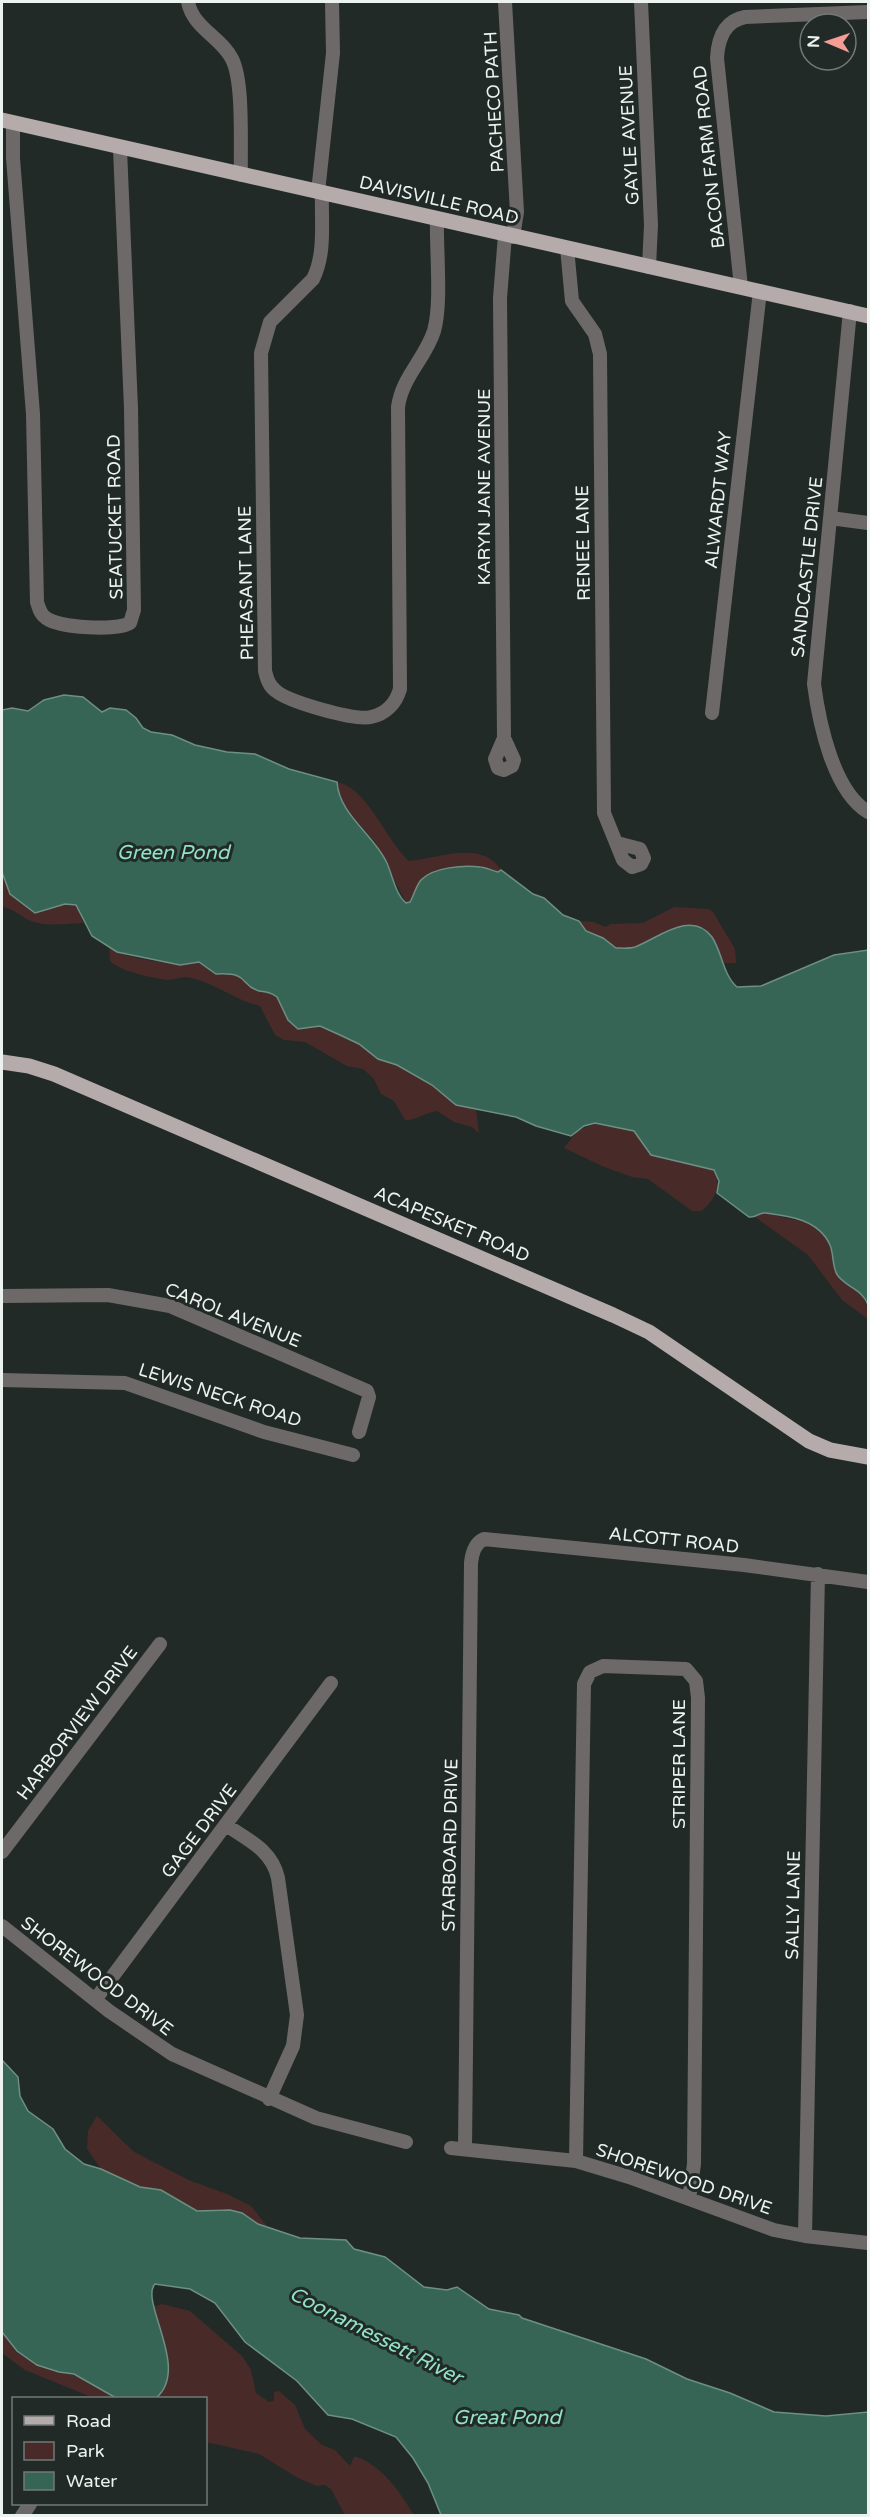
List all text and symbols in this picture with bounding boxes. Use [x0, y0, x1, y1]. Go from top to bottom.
north arrow [798, 12, 858, 72]
street label: PACHECO PATH [479, 31, 509, 173]
text: N [804, 35, 824, 48]
street label: GAYLE AVENUE [614, 64, 644, 206]
street label: BACON FARM ROAD [688, 64, 730, 250]
street label: DAVISVILLE ROAD [357, 171, 521, 229]
street label: KARYN JANE AVENUE [473, 388, 495, 586]
street label: ALWARDT WAY [700, 430, 736, 570]
street label: SEATUCKET ROAD [103, 434, 127, 600]
street label: SANDCASTLE DRIVE [787, 475, 827, 659]
street label: RENEE LANE [571, 485, 595, 601]
street label: PHEASANT LANE [234, 506, 258, 660]
water label: Green Pond [117, 841, 232, 865]
street label: ACAPESKET ROAD [371, 1181, 533, 1267]
street label: CAROL AVENUE [162, 1278, 304, 1352]
street label: LEWIS NECK ROAD [136, 1358, 304, 1432]
street label: ALCOTT ROAD [608, 1522, 740, 1558]
street label: HARBORVIEW DRIVE [12, 1642, 142, 1804]
street label: STRIPER LANE [668, 1699, 690, 1829]
street label: STARBOARD DRIVE [437, 1758, 463, 1932]
street label: GAGE DRIVE [156, 1780, 242, 1882]
street label: SALLY LANE [781, 1850, 805, 1960]
street label: SHOREWOOD DRIVE [17, 1912, 177, 2040]
street label: SHOREWOOD DRIVE [593, 2139, 775, 2219]
water label: Coonamessett River [285, 2282, 468, 2391]
legend [12, 2397, 207, 2505]
water label: Great Pond [453, 2406, 563, 2430]
text: Road [66, 2410, 111, 2432]
text: Park [66, 2440, 105, 2462]
text: Water [66, 2470, 117, 2492]

